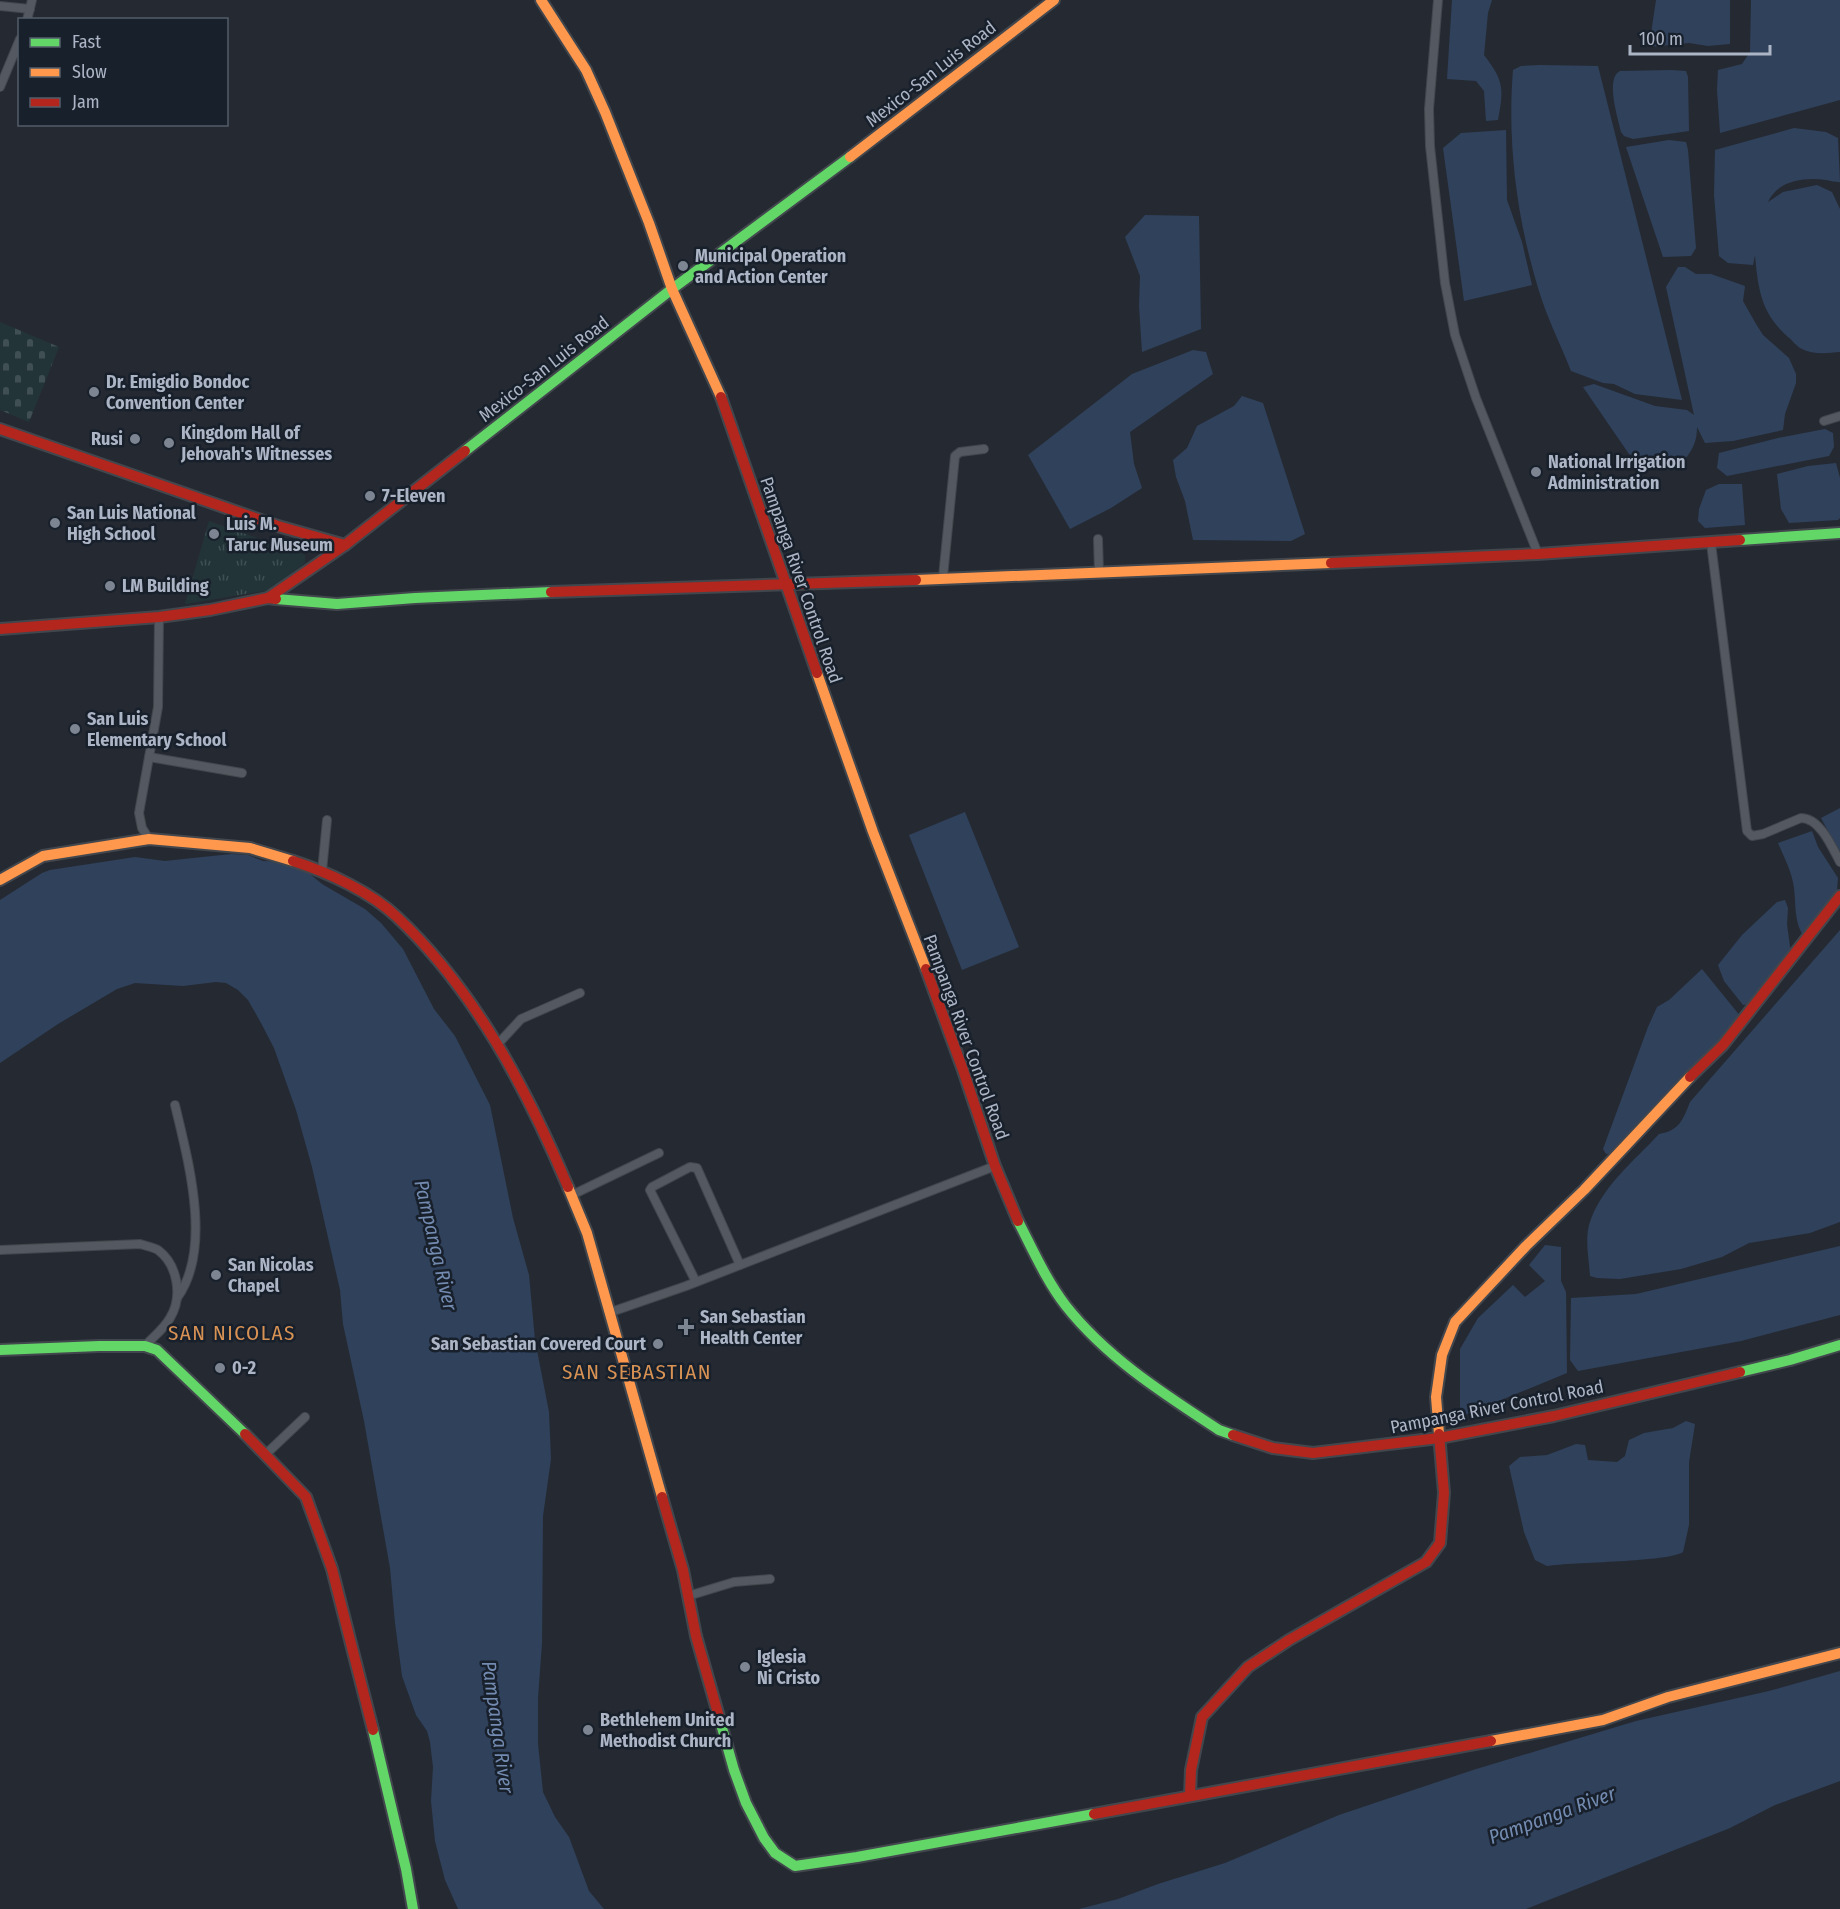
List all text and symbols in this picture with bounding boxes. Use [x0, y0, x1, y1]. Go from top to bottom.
street label: Mexico-San Luis Road [862, 16, 1000, 132]
legend [18, 18, 228, 126]
scale bar [1630, 18, 1770, 56]
text: 100 m [1639, 28, 1683, 50]
text: Fast [72, 31, 101, 53]
text: Slow [72, 61, 107, 83]
text: Jam [72, 91, 100, 113]
place label: Municipal Operation and Action Center [695, 245, 846, 288]
marker: Municipal Operation and Action Center [676, 259, 690, 273]
street label: Mexico-San Luis Road [475, 311, 613, 427]
place label: Dr. Emigdio Bondoc Convention Center [106, 371, 249, 414]
marker: Dr. Emigdio Bondoc Convention Center [87, 385, 101, 399]
place label: Kingdom Hall of Jehovah's Witnesses [180, 422, 332, 465]
place label: Rusi [91, 428, 123, 450]
marker: Rusi [128, 432, 142, 446]
marker: Kingdom Hall of Jehovah's Witnesses [162, 436, 176, 450]
place label: National Irrigation Administration [1547, 451, 1685, 494]
marker: National Irrigation Administration [1529, 465, 1543, 479]
street label: Pampanga River Control Road [755, 474, 847, 686]
place label: 7-Eleven [382, 485, 445, 507]
marker: 7-Eleven [363, 489, 377, 503]
place label: San Luis National High School [67, 502, 196, 545]
place label: Luis M. Taruc Museum [226, 513, 333, 556]
marker: San Luis National High School [48, 516, 62, 530]
marker: Luis M. Taruc Museum [207, 527, 221, 541]
place label: LM Building [122, 575, 209, 597]
marker: LM Building [103, 579, 117, 593]
place label: San Luis Elementary School [87, 708, 226, 751]
marker: San Luis Elementary School [68, 722, 82, 736]
street label: Pampanga River Control Road [919, 931, 1013, 1143]
water label: Pampanga River [409, 1177, 463, 1314]
place label: San Nicolas Chapel [228, 1254, 314, 1297]
marker: San Nicolas Chapel [209, 1268, 223, 1282]
place label: San Sebastian Health Center [700, 1306, 806, 1349]
marker: San Sebastian Health Center [677, 1318, 695, 1336]
district label: SAN NICOLAS [168, 1320, 296, 1346]
place label: San Sebastian Covered Court [431, 1333, 647, 1355]
marker: San Sebastian Covered Court [651, 1337, 665, 1351]
place label: 0-2 [232, 1357, 256, 1379]
district label: SAN SEBASTIAN [562, 1359, 712, 1385]
marker: 0-2 [213, 1361, 227, 1375]
street label: Pampanga River Control Road [1388, 1376, 1606, 1438]
place label: Iglesia Ni Cristo [757, 1646, 821, 1689]
water label: Pampanga River [477, 1659, 519, 1796]
marker: Iglesia Ni Cristo [738, 1660, 752, 1674]
place label: Bethlehem United Methodist Church [600, 1709, 735, 1752]
marker: Bethlehem United Methodist Church [581, 1723, 595, 1737]
water label: Pampanga River [1485, 1781, 1620, 1849]

